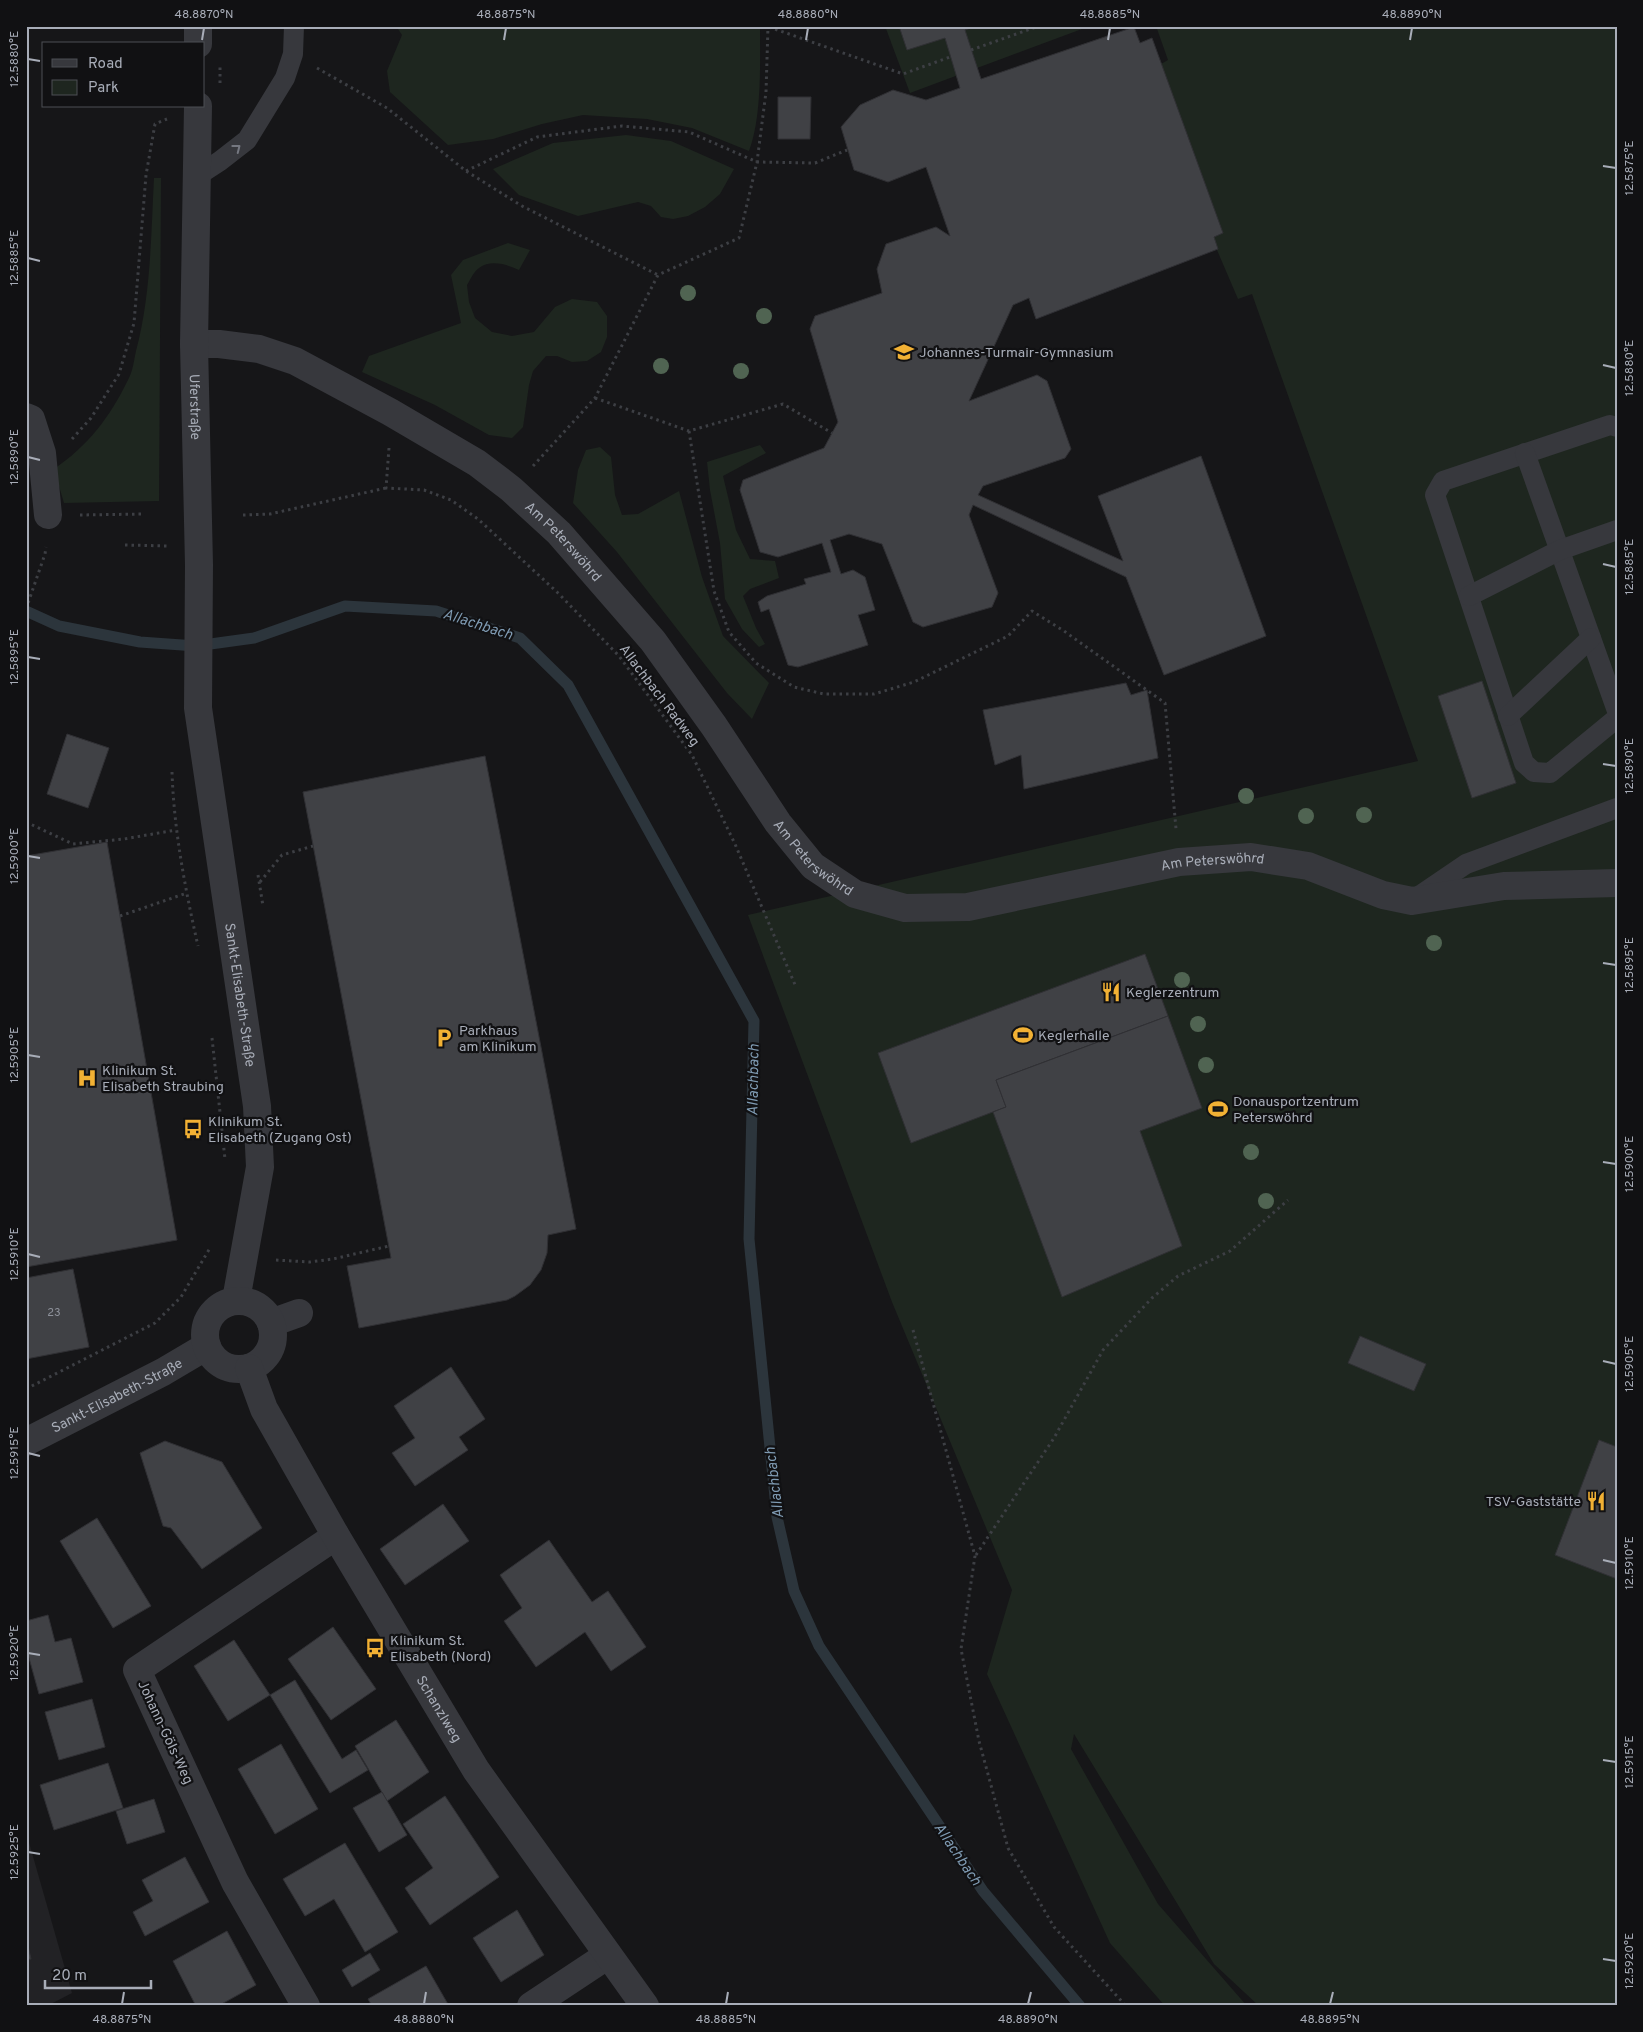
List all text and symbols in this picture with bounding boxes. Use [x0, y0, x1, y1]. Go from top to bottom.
text: 48.8870°N [175, 7, 233, 23]
text: 48.8875°N [476, 7, 536, 23]
text: 48.8880°N [778, 7, 838, 23]
text: 48.8885°N [1080, 7, 1140, 23]
text: 48.8890°N [1382, 7, 1442, 23]
text: 12.5880°E [7, 31, 23, 87]
legend [42, 42, 205, 108]
text: Road [88, 55, 123, 74]
text: Park [88, 79, 119, 98]
text: 12.5875°E [1622, 141, 1638, 196]
one-way arrow [231, 145, 240, 153]
text: 12.5885°E [7, 230, 23, 286]
text: 12.5880°E [1622, 340, 1638, 396]
school or university icon: Johannes-Turmair-Gymnasium [893, 341, 915, 363]
place label: Johannes-Turmair-Gymnasium [919, 345, 1114, 362]
street label: Uferstraße [185, 374, 203, 440]
text: 12.5890°E [7, 429, 23, 485]
street label: Am Peterswöhrd [521, 499, 605, 586]
text: 12.5885°E [1622, 539, 1638, 595]
water label: Allachbach [440, 605, 515, 646]
text: 12.5895°E [7, 629, 23, 685]
street label: Allachbach Radweg [615, 642, 703, 750]
text: 12.5890°E [1622, 738, 1638, 794]
street label: Am Peterswöhrd [769, 817, 856, 900]
text: 12.5900°E [7, 828, 23, 884]
street label: Am Peterswöhrd [1159, 850, 1265, 876]
street label: Sankt-Elisabeth-Straße [220, 922, 258, 1068]
text: 12.5895°E [1622, 937, 1638, 993]
restaurant icon: Keglerzentrum [1100, 981, 1122, 1003]
place label: Keglerzentrum [1126, 985, 1219, 1002]
place label: Parkhaus am Klinikum [459, 1023, 537, 1056]
sports icon: Keglerhalle [1012, 1024, 1034, 1046]
text: 12.5905°E [7, 1027, 23, 1083]
parking icon: Parkhaus am Klinikum [433, 1027, 455, 1049]
place label: Keglerhalle [1038, 1028, 1109, 1045]
water label: Allachbach [744, 1044, 765, 1116]
place label: Klinikum St. Elisabeth Straubing [102, 1063, 224, 1096]
hospital icon: Klinikum St. Elisabeth Straubing [76, 1067, 98, 1089]
place label: Donausportzentrum Peterswöhrd [1233, 1094, 1359, 1127]
sports icon: Donausportzentrum Peterswöhrd [1207, 1098, 1229, 1120]
place label: Klinikum St. Elisabeth (Zugang Ost) [208, 1114, 352, 1147]
bus stop icon: Klinikum St. Elisabeth (Zugang Ost) [182, 1118, 204, 1140]
text: 12.5900°E [1622, 1136, 1638, 1192]
text: 12.5910°E [7, 1227, 23, 1281]
house number: 23 [47, 1306, 61, 1320]
text: 12.5905°E [1622, 1336, 1638, 1392]
street label: Sankt-Elisabeth-Straße [49, 1355, 186, 1438]
text: 12.5915°E [7, 1426, 23, 1480]
water label: Allachbach [762, 1446, 789, 1520]
restaurant icon: TSV-Gaststätte [1585, 1490, 1607, 1512]
place label: TSV-Gaststätte [1486, 1494, 1581, 1511]
text: 12.5910°E [1622, 1536, 1638, 1590]
text: 12.5920°E [7, 1625, 23, 1681]
place label: Klinikum St. Elisabeth (Nord) [390, 1633, 491, 1666]
bus stop icon: Klinikum St. Elisabeth (Nord) [364, 1637, 386, 1659]
street label: Schanzlweg [412, 1673, 465, 1746]
street label: Johann-Göls-Weg [133, 1678, 196, 1787]
text: 12.5915°E [1622, 1735, 1638, 1789]
water label: Allachbach [929, 1820, 985, 1890]
text: 12.5925°E [7, 1824, 23, 1880]
text: 12.5920°E [1622, 1933, 1638, 1989]
scale bar [45, 1957, 151, 1989]
text: 20 m [52, 1967, 87, 1986]
text: 48.8875°N [92, 2012, 152, 2028]
text: 48.8880°N [394, 2012, 454, 2028]
text: 48.8885°N [696, 2012, 756, 2028]
text: 48.8890°N [998, 2012, 1058, 2028]
text: 48.8895°N [1300, 2012, 1360, 2028]

